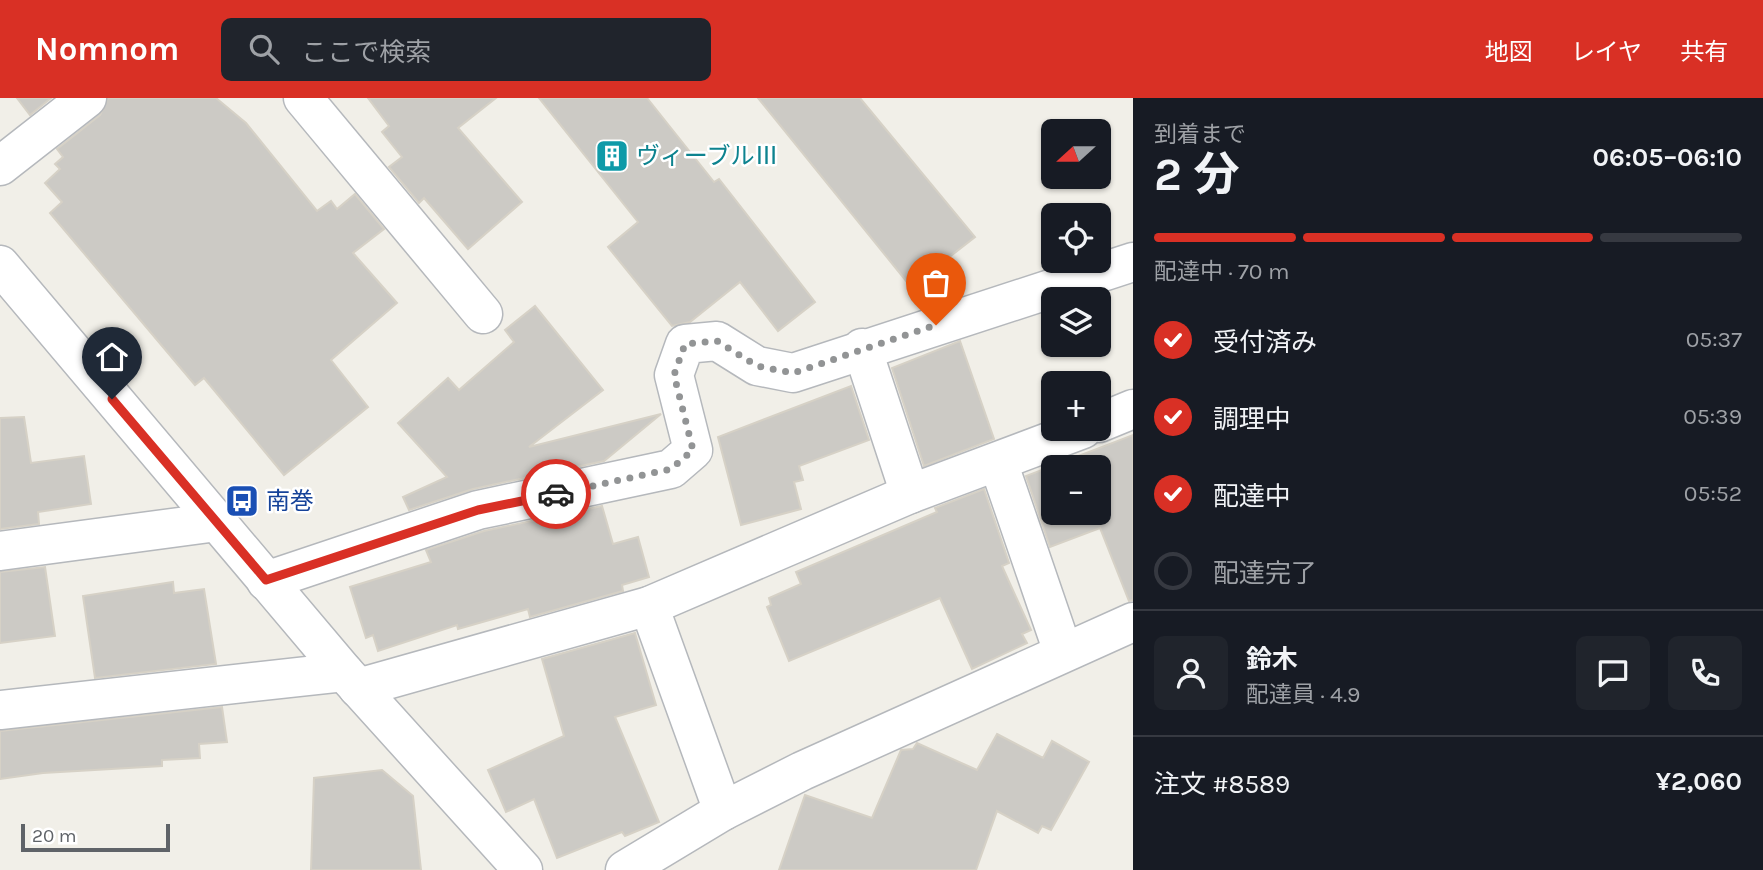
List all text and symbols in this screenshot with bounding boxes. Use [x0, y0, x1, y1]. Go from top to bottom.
search box [221, 18, 711, 81]
text: Nomnom [35, 30, 179, 68]
icon: search [245, 30, 283, 68]
text: ここで検索 [301, 37, 431, 68]
text: 地図 [1485, 38, 1533, 66]
text: レイヤ [1571, 38, 1642, 66]
text: 共有 [1680, 38, 1728, 66]
north arrow [1041, 119, 1111, 189]
map controls [1041, 119, 1111, 525]
text: 到着まで [1154, 121, 1246, 148]
building icon: ヴィーブルⅢ [593, 137, 631, 175]
place label: ヴィーブルⅢ [636, 142, 779, 170]
text: 06:05–06:10 [1593, 142, 1742, 173]
text: 2 分 [1154, 148, 1239, 202]
button: locate [1041, 203, 1111, 273]
pin [906, 253, 966, 325]
text: 配達中 · 70 m [1154, 258, 1289, 285]
icon: bag [917, 264, 955, 302]
button: layers [1041, 287, 1111, 357]
icon: check [1154, 321, 1192, 359]
text: 05:37 [1686, 326, 1742, 353]
pin [82, 327, 142, 399]
text: 受付済み [1213, 327, 1317, 358]
icon: home [93, 338, 131, 376]
button: + [1041, 371, 1111, 441]
icon: check [1154, 398, 1192, 436]
text: 05:39 [1683, 403, 1742, 430]
text: 調理中 [1213, 404, 1291, 435]
button: − [1041, 455, 1111, 525]
courier [521, 459, 591, 529]
icon: car [537, 475, 575, 513]
icon: check [1154, 475, 1192, 513]
text: 05:52 [1684, 480, 1742, 507]
text: 配達中 [1213, 481, 1291, 512]
bus stop icon: 南巻 [223, 482, 261, 520]
place label: 南巻 [266, 487, 314, 515]
text: 配達完了 [1213, 558, 1317, 589]
button: person [1154, 636, 1228, 710]
button: chat [1576, 636, 1650, 710]
button: phone [1668, 636, 1742, 710]
text: 鈴木 [1246, 644, 1298, 675]
text: 配達員 · 4.9 [1246, 681, 1360, 708]
text: ¥2,060 [1656, 766, 1742, 797]
text: 注文 #8589 [1154, 769, 1290, 800]
scale bar [21, 821, 170, 853]
text: 20 m [32, 825, 77, 847]

